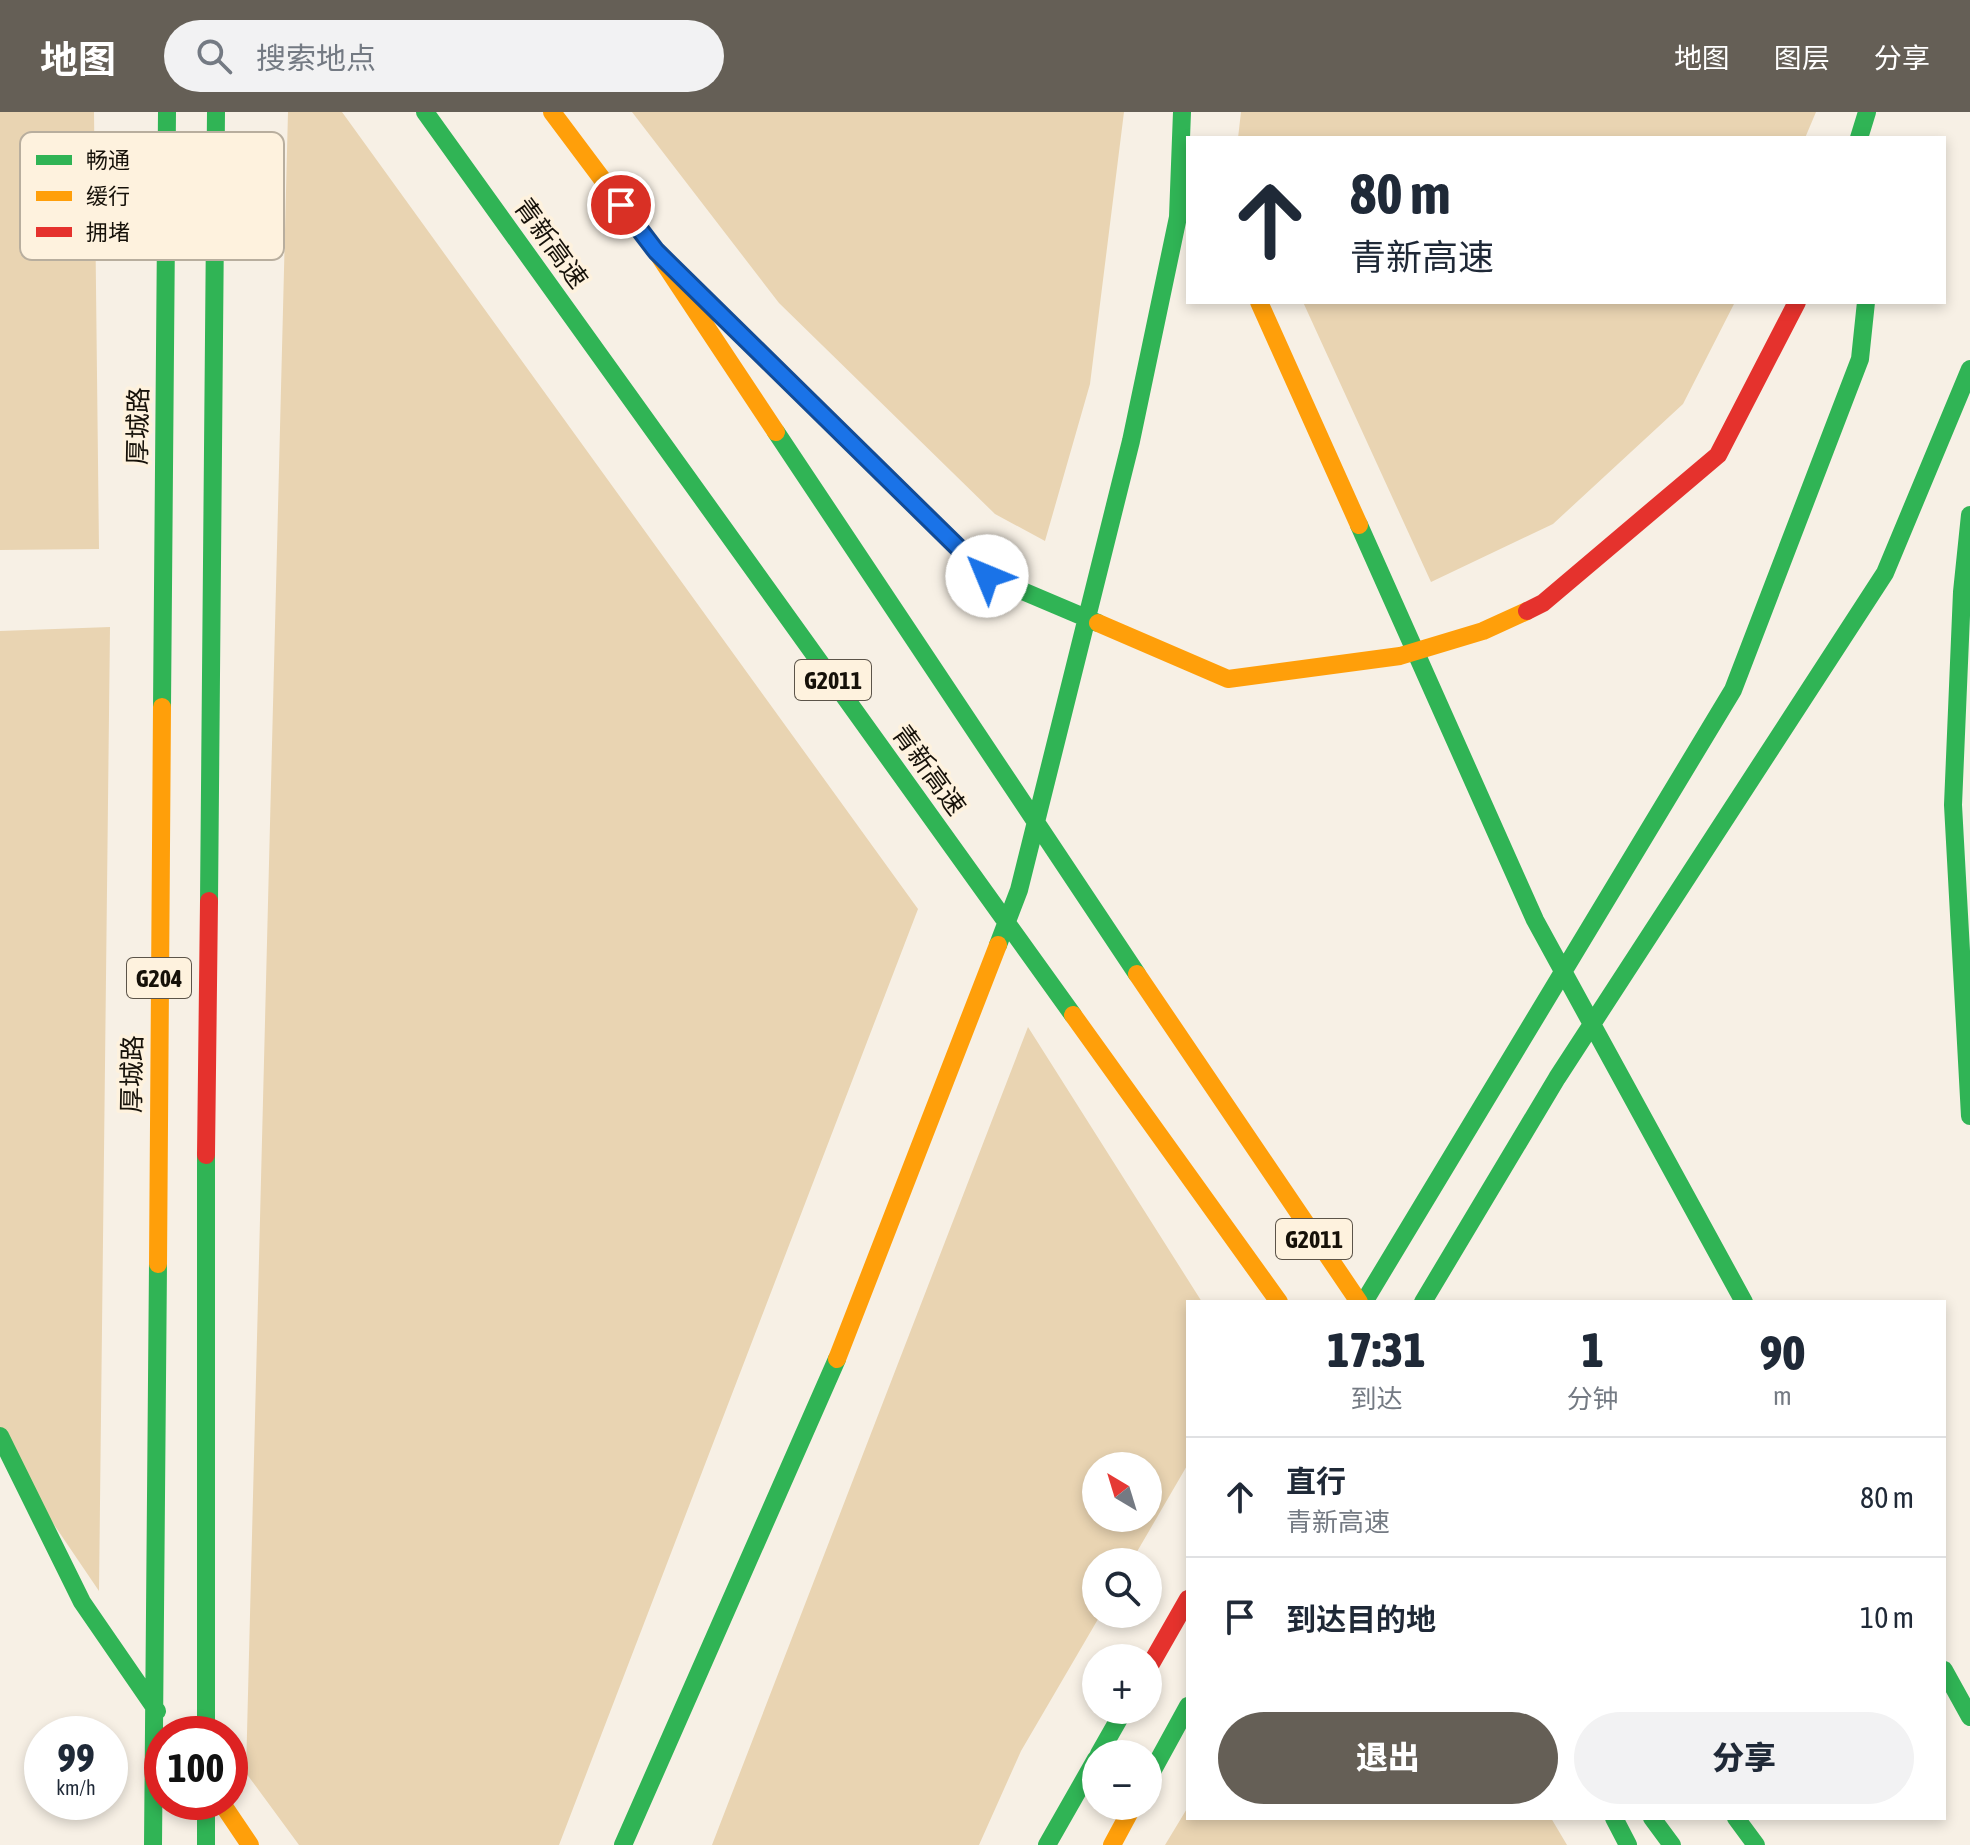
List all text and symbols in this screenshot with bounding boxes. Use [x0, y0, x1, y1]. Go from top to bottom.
search box [164, 20, 724, 92]
icon: search [192, 34, 236, 78]
text: 地图 [40, 38, 116, 81]
text: 搜索地点 [256, 41, 376, 75]
text: 地图 [1674, 42, 1730, 74]
text: 图层 [1774, 42, 1830, 74]
text: 分享 [1874, 42, 1930, 74]
legend [20, 132, 284, 260]
text: 畅通 [86, 147, 130, 173]
text: 80 m [1350, 162, 1451, 226]
icon: ahead [1218, 168, 1322, 272]
pin [587, 171, 655, 239]
text: 缓行 [86, 183, 130, 209]
icon: arrive [599, 183, 643, 227]
street label: 青新高速 [508, 192, 594, 294]
text: 拥堵 [86, 219, 130, 245]
text: 青新高速 [1350, 236, 1494, 278]
street label: 厚城路 [122, 387, 154, 465]
position arrow [945, 534, 1029, 618]
road number: G2011 [795, 660, 871, 700]
street label: 青新高速 [886, 719, 972, 821]
road number: G204 [127, 958, 191, 998]
street label: 厚城路 [116, 1035, 148, 1113]
road number: G2011 [1276, 1219, 1352, 1259]
text: 17:31 [1327, 1322, 1426, 1377]
text: 1 [1582, 1322, 1604, 1377]
text: 90 [1760, 1325, 1805, 1380]
text: m [1773, 1381, 1792, 1411]
text: 到达 [1350, 1384, 1402, 1414]
text: 分钟 [1567, 1384, 1619, 1414]
north arrow [1082, 1452, 1162, 1532]
map controls [1082, 1452, 1162, 1820]
text: 直行 [1286, 1464, 1346, 1498]
icon: ahead [1218, 1475, 1262, 1519]
text: 80 m [1860, 1480, 1914, 1514]
text: 青新高速 [1286, 1507, 1390, 1537]
button: search [1082, 1548, 1162, 1628]
icon: arrive [1218, 1595, 1262, 1639]
text: 10 m [1860, 1600, 1914, 1634]
text: 到达目的地 [1286, 1602, 1436, 1636]
button: + [1082, 1644, 1162, 1724]
button: 退出 [1218, 1712, 1558, 1804]
button: 分享 [1574, 1712, 1914, 1804]
speed limit sign: 100 [144, 1716, 248, 1820]
text: 99 [57, 1735, 95, 1780]
button: − [1082, 1740, 1162, 1820]
text: km/h [56, 1776, 96, 1799]

